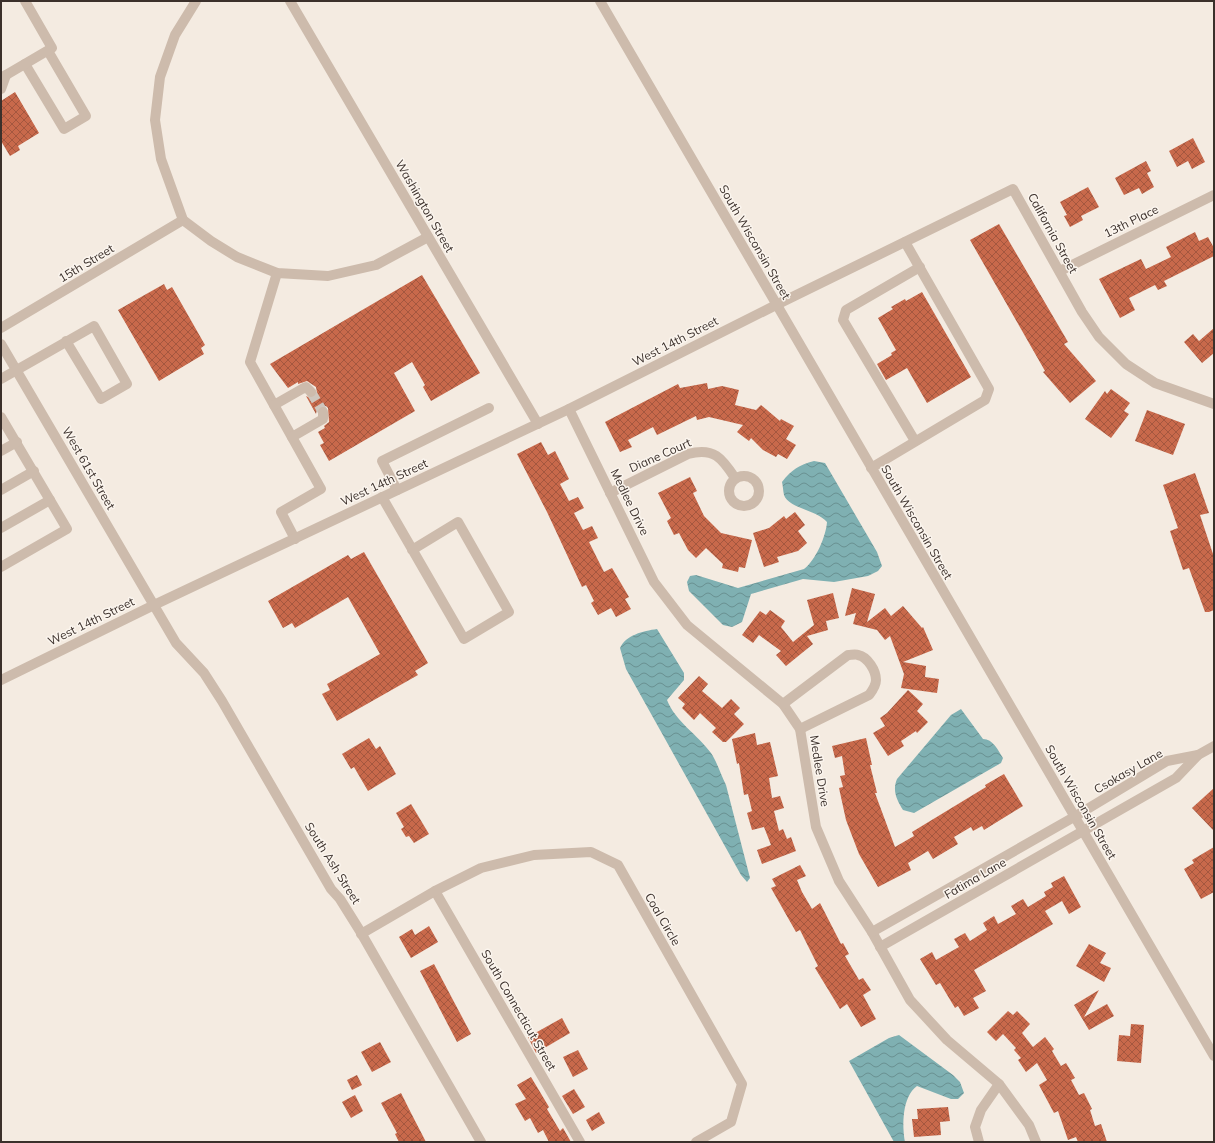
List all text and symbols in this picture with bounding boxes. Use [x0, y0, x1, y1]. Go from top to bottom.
street label: Washington Street [392, 157, 458, 255]
street label: South Wisconsin Street [716, 182, 794, 302]
street label: California Street [1025, 190, 1081, 276]
street label: 13th Place [1101, 201, 1161, 241]
street label: 15th Street [56, 241, 116, 285]
street label: West 14th Street [630, 313, 720, 369]
street label: West 61st Street [59, 424, 119, 512]
street label: Diane Court [627, 435, 693, 475]
street label: West 14th Street [338, 455, 430, 509]
street label: South Wisconsin Street [878, 462, 956, 582]
street label: Medlee Drive [607, 466, 653, 538]
street label: West 14th Street [45, 594, 137, 648]
street label: Medlee Drive [807, 734, 833, 808]
street label: South Wisconsin Street [1042, 742, 1120, 862]
street label: Csokasy Lane [1091, 745, 1165, 797]
street label: South Ash Street [302, 819, 364, 907]
street label: Fatima Lane [941, 854, 1009, 902]
street label: Coal Circle [642, 890, 684, 948]
street label: South Connecticut Street [478, 947, 560, 1073]

